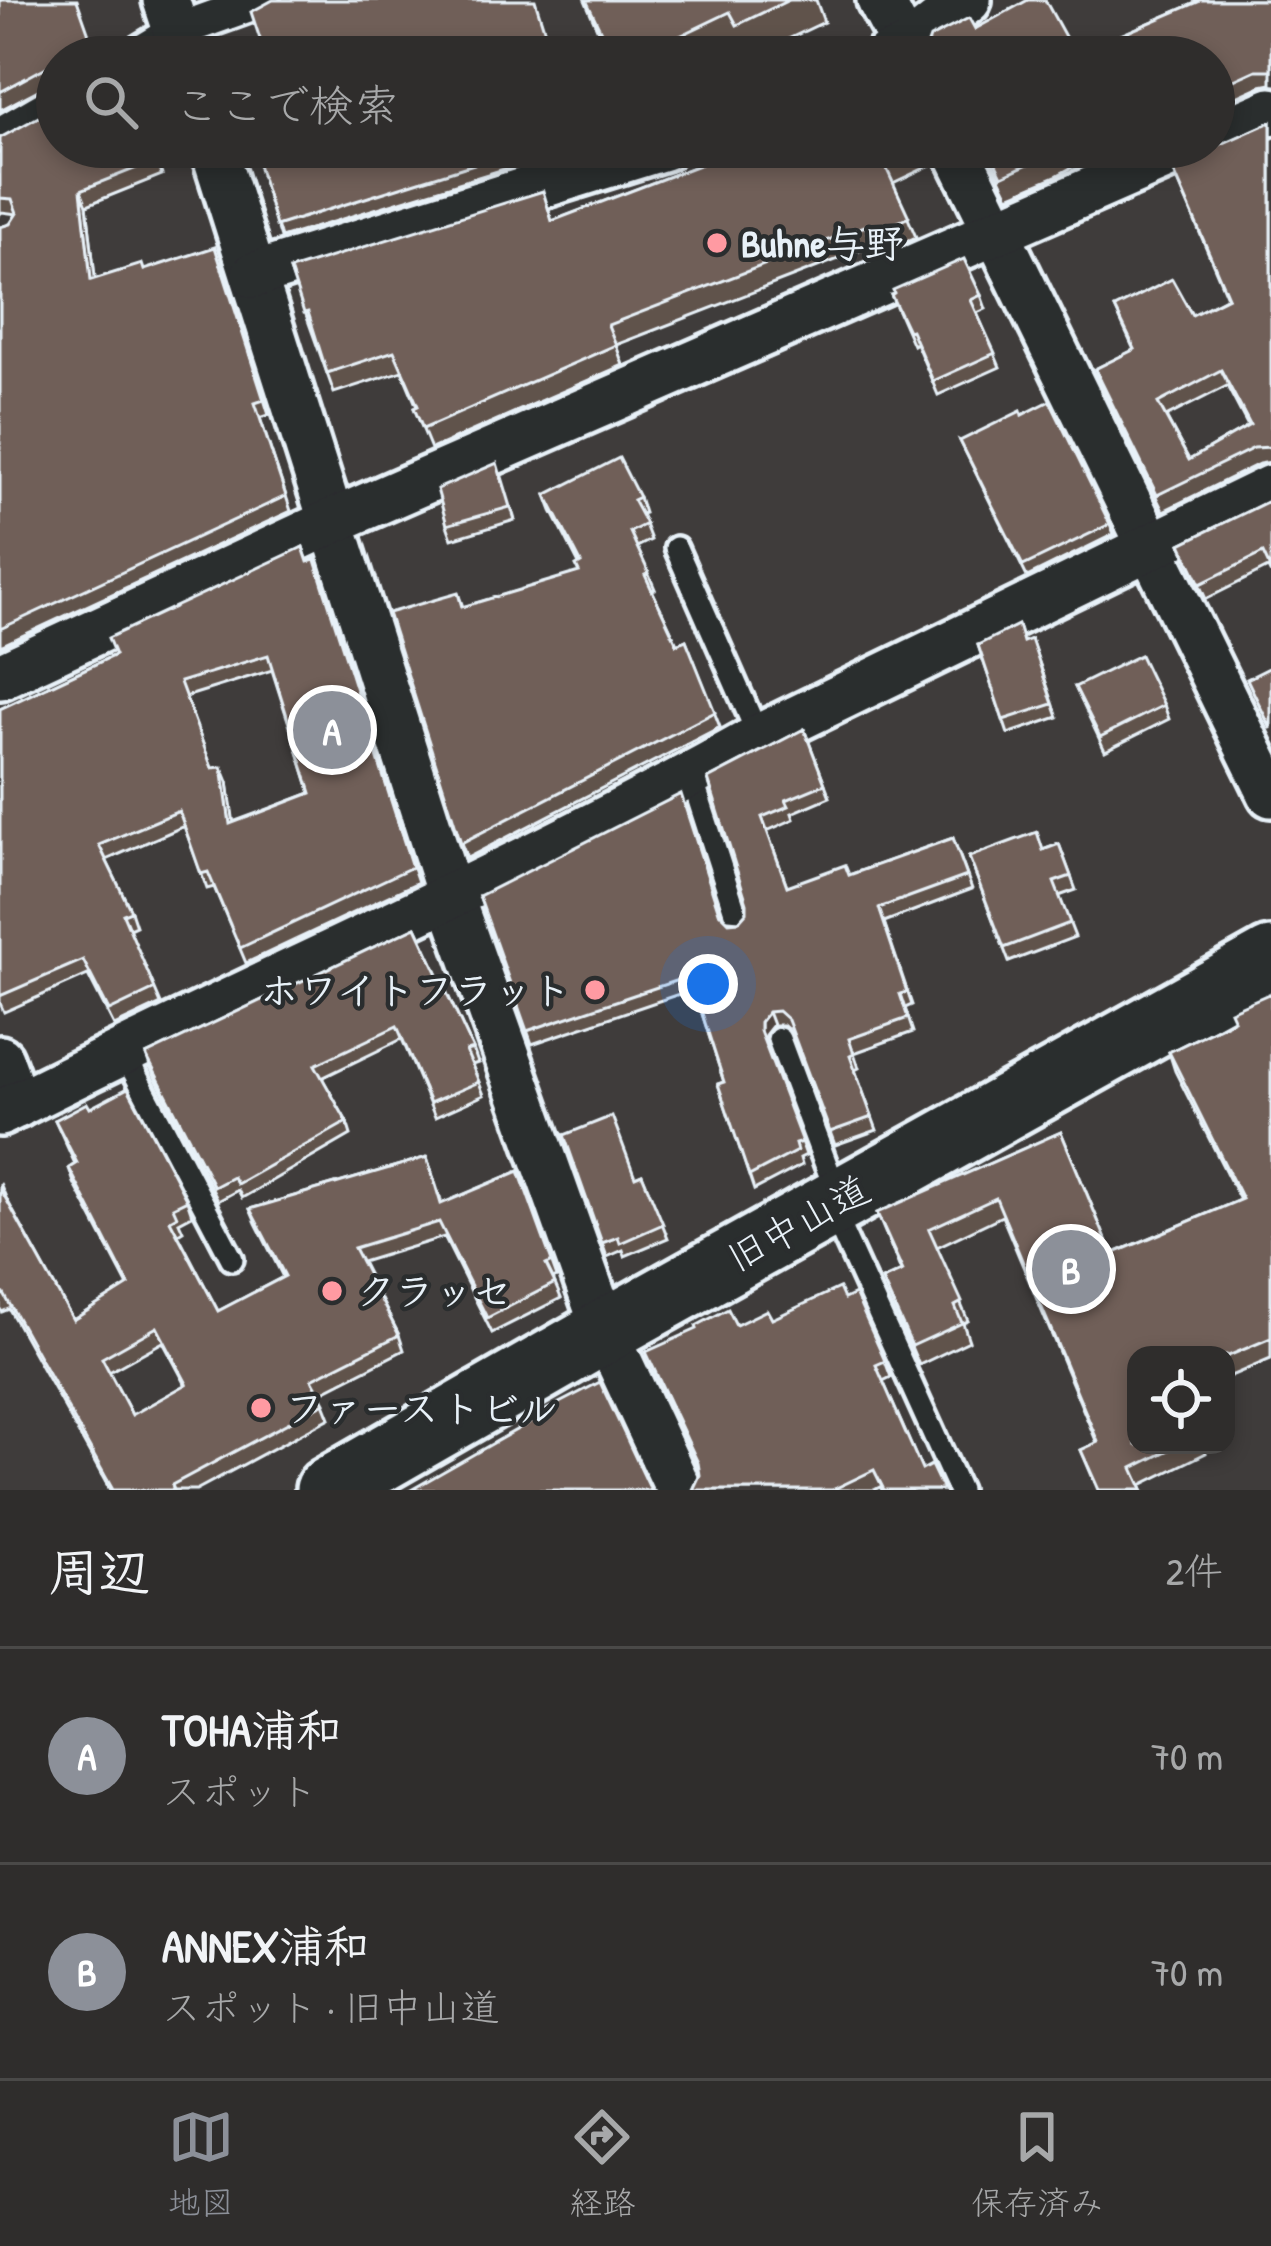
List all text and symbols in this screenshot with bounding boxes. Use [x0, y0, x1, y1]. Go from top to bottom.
search box [36, 36, 1235, 168]
icon: search [78, 69, 144, 135]
text: ここで検索 [174, 74, 399, 135]
place label: Buhne与野 [741, 216, 904, 269]
marker: Buhne与野 [704, 230, 730, 256]
pin: A [293, 685, 371, 775]
your location [678, 954, 738, 1014]
place label: ホワイトフラット [260, 963, 571, 1016]
marker: ホワイトフラット [582, 977, 608, 1003]
street label: 旧中山道 [717, 1162, 879, 1284]
pin: B [1032, 1224, 1110, 1314]
place label: クラッセ [356, 1264, 512, 1317]
marker: クラッセ [319, 1278, 345, 1304]
map controls [1127, 1346, 1235, 1454]
button: locate [1127, 1346, 1235, 1454]
place label: ファーストビル [285, 1381, 558, 1434]
marker: ファーストビル [248, 1395, 274, 1421]
text: 周辺 [48, 1537, 150, 1606]
text: 2件 [1166, 1544, 1223, 1597]
text: TOHA浦和 [162, 1699, 341, 1760]
text: A [77, 1729, 97, 1782]
text: 70 m [1151, 1729, 1223, 1782]
text: スポット [162, 1764, 318, 1817]
text: ANNEX浦和 [162, 1915, 369, 1976]
text: B [77, 1945, 97, 1998]
text: 70 m [1151, 1945, 1223, 1998]
text: スポット · 旧中山道 [162, 1980, 500, 2033]
tab: 地図 [168, 2104, 234, 2224]
tab: 経路 [569, 2104, 635, 2224]
tab: 保存済み [971, 2104, 1103, 2224]

